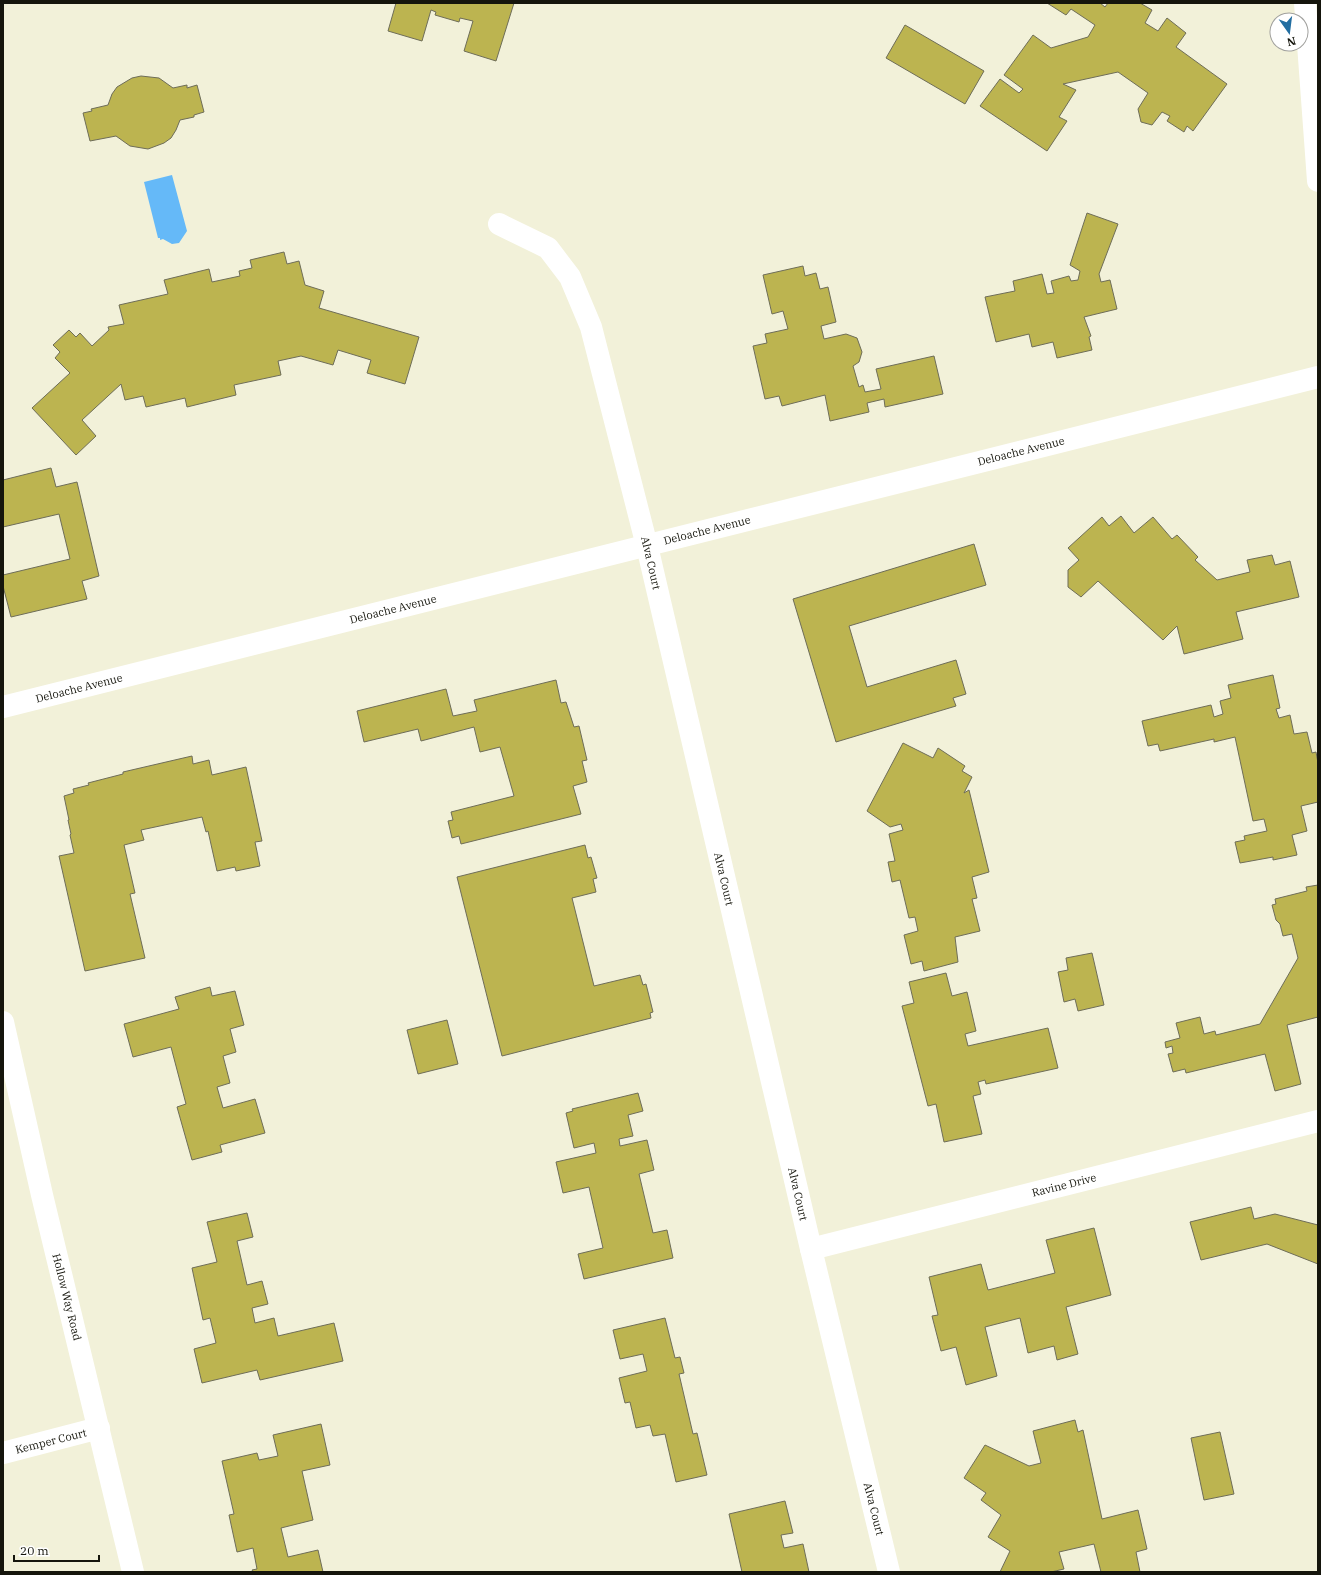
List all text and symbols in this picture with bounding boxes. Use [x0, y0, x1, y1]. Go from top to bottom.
north arrow [1269, 12, 1309, 52]
text: N [1285, 34, 1297, 50]
street label: Deloache Avenue [976, 433, 1066, 469]
street label: Deloache Avenue [662, 512, 752, 548]
street label: Alva Court [638, 535, 664, 591]
street label: Deloache Avenue [348, 591, 438, 627]
street label: Deloache Avenue [34, 670, 124, 706]
street label: Alva Court [711, 851, 737, 907]
street label: Alva Court [785, 1166, 811, 1222]
street label: Ravine Drive [1030, 1170, 1098, 1200]
street label: Hollow Way Road [49, 1252, 85, 1342]
street label: Kemper Court [14, 1425, 88, 1457]
street label: Alva Court [861, 1481, 887, 1537]
scale bar [14, 1537, 99, 1563]
text: 20 m [20, 1543, 49, 1558]

